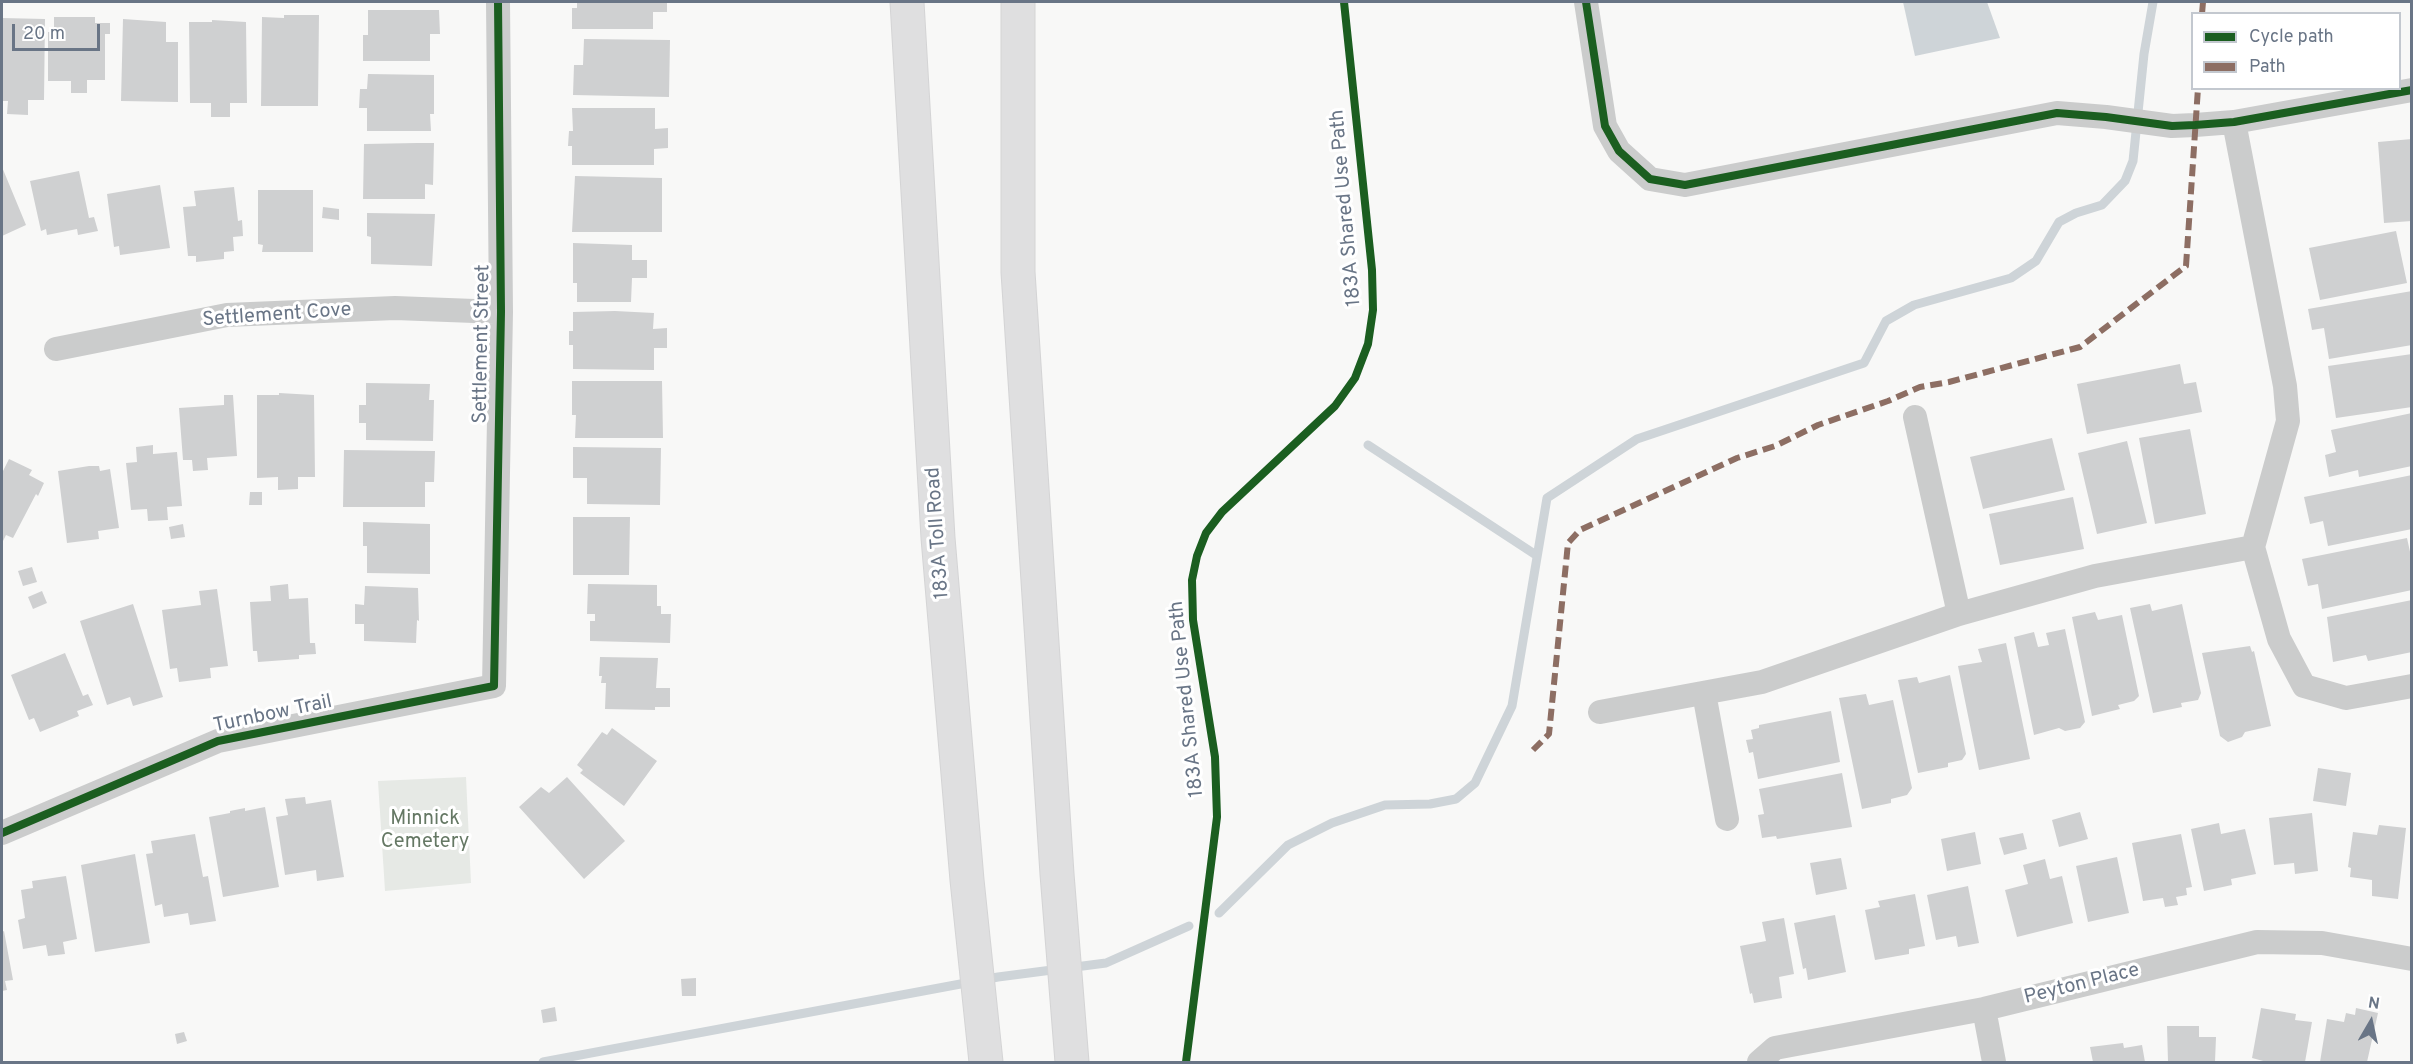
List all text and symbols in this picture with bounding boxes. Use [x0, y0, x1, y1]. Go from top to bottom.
scale bar [15, 12, 104, 50]
legend [2191, 12, 2401, 90]
text: 20 m [23, 23, 65, 46]
text: Cycle path [2249, 26, 2334, 49]
text: Path [2249, 56, 2286, 79]
street label: 183A Shared Use Path [1326, 109, 1368, 307]
street label: Settlement Street [470, 264, 496, 424]
street label: Settlement Cove [202, 299, 352, 333]
street label: 183A Toll Road [922, 466, 956, 600]
street label: 183A Shared Use Path [1166, 600, 1210, 798]
street label: Turnbow Trail [211, 691, 335, 739]
park label: Minnick Cemetery [381, 808, 469, 855]
street label: Peyton Place [2022, 959, 2142, 1011]
north arrow [2341, 992, 2401, 1052]
text: N [2367, 993, 2381, 1015]

